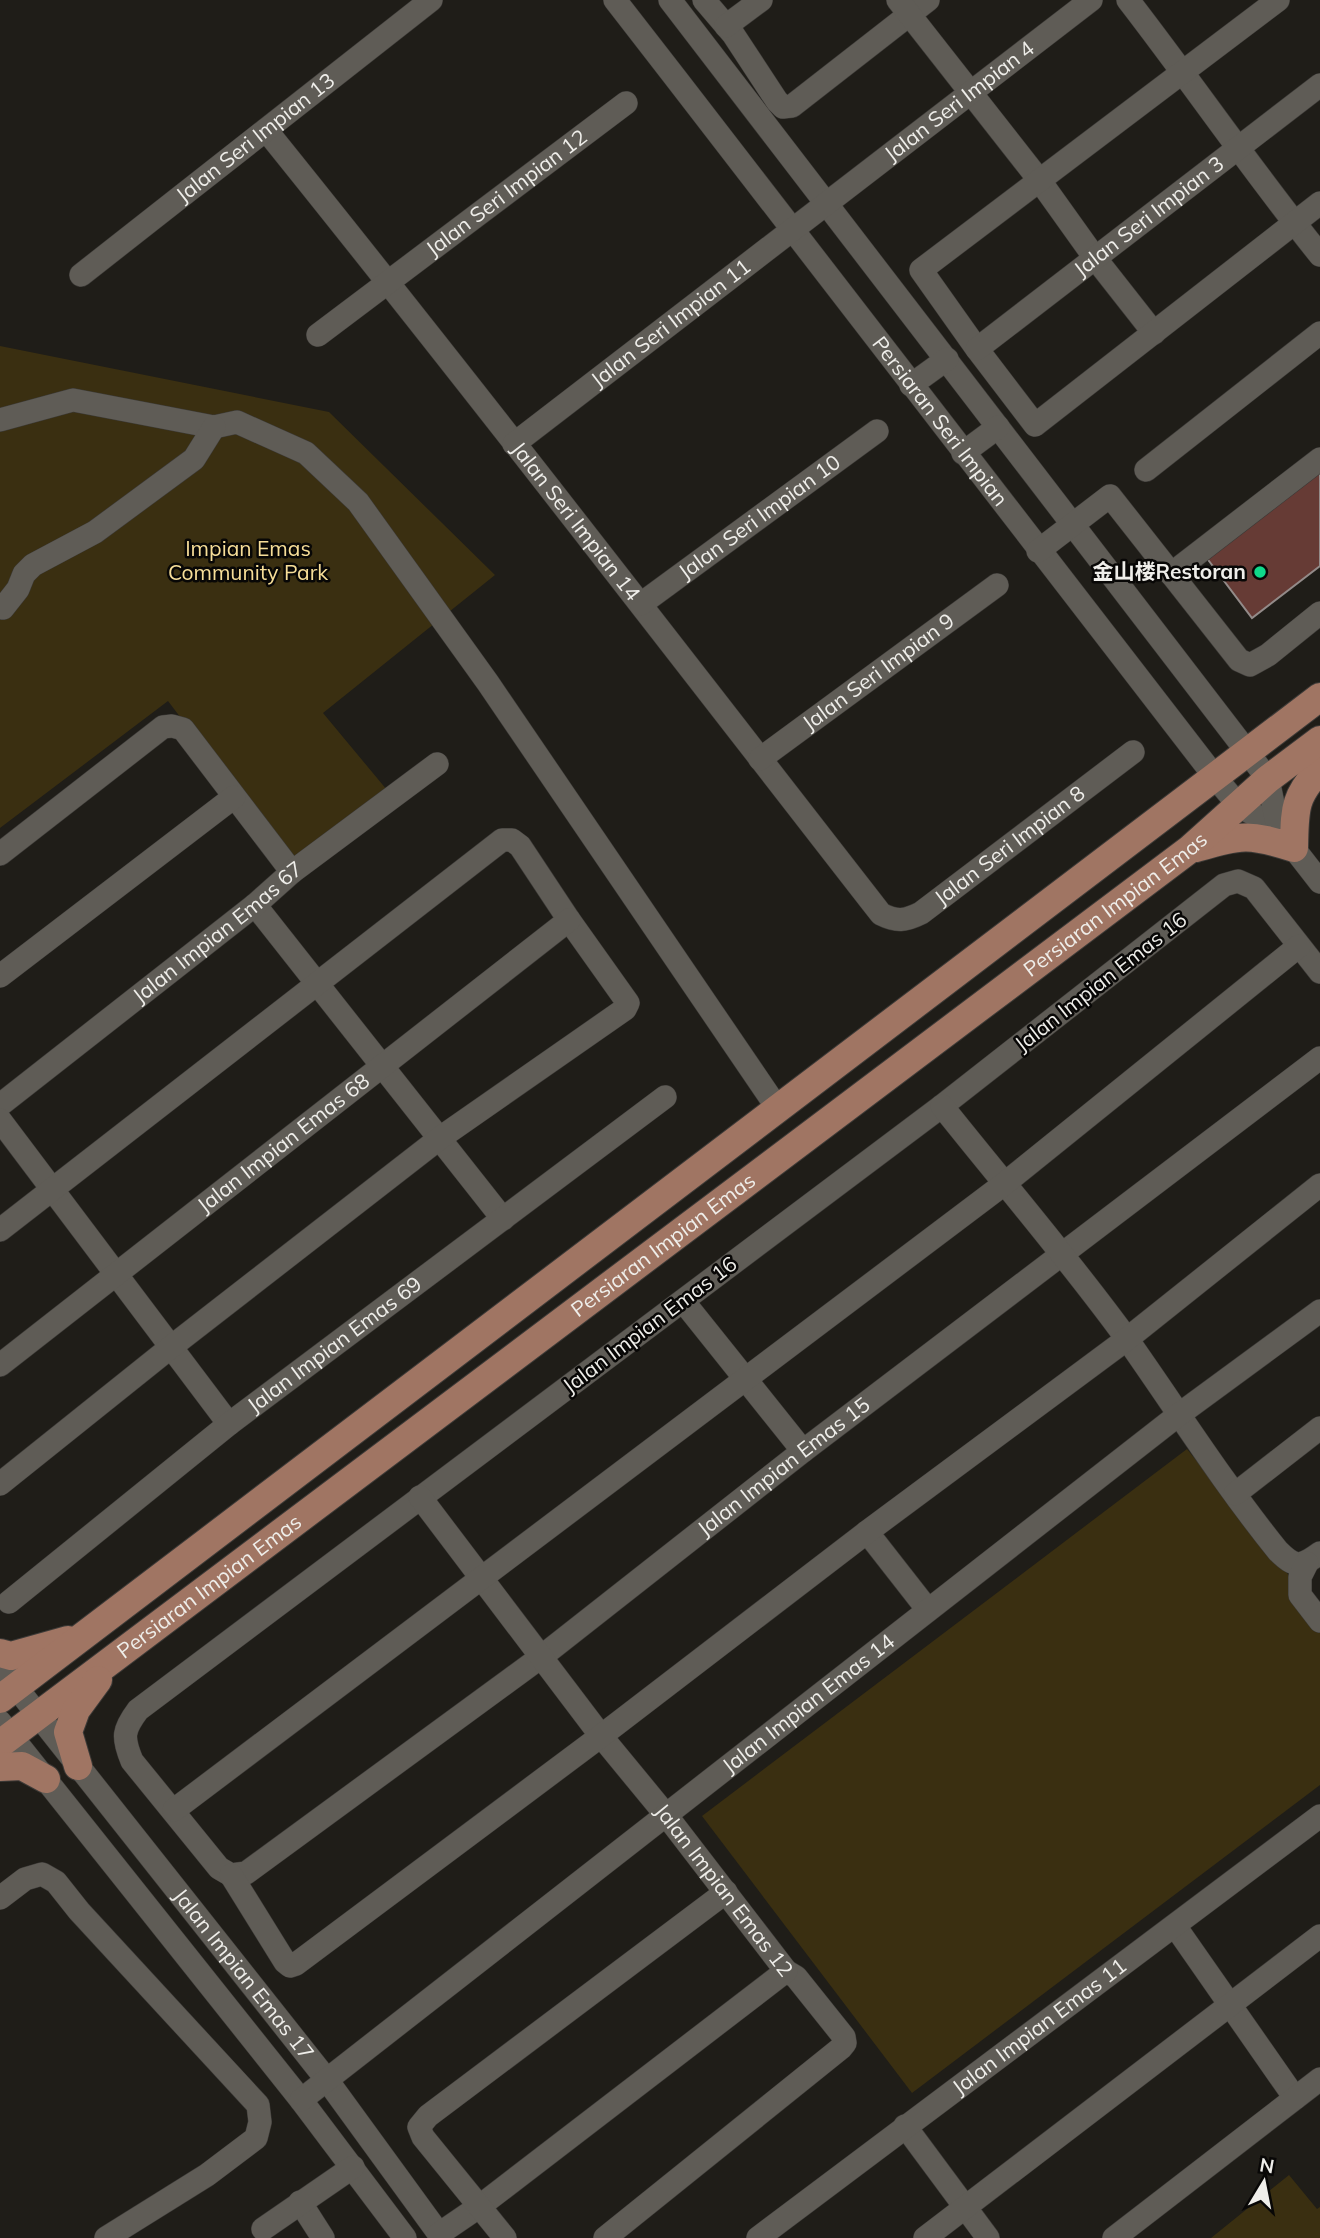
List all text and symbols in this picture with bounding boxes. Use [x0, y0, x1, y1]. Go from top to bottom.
street label: Jalan Seri Impian 4 [879, 34, 1039, 166]
street label: Jalan Seri Impian 13 [170, 67, 340, 207]
street label: Jalan Seri Impian 12 [420, 123, 591, 261]
street label: Jalan Seri Impian 3 [1068, 150, 1228, 282]
street label: Jalan Seri Impian 11 [585, 253, 755, 392]
street label: Persiaran Seri Impian [867, 331, 1014, 511]
street label: Jalan Seri Impian 14 [506, 436, 647, 606]
street label: Jalan Seri Impian 10 [673, 448, 845, 584]
park label: Impian Emas Community Park [168, 535, 328, 585]
place label: 金山楼Restoran [1092, 558, 1246, 584]
marker: 金山楼Restoran [1252, 564, 1268, 580]
street label: Jalan Seri Impian 9 [797, 607, 959, 736]
street label: Jalan Seri Impian 8 [929, 779, 1090, 910]
street label: Persiaran Impian Emas [1018, 826, 1212, 982]
street label: Jalan Impian Emas 67 [127, 855, 307, 1008]
street label: Jalan Impian Emas 16 [1009, 906, 1192, 1056]
street label: Jalan Impian Emas 68 [192, 1067, 374, 1218]
street label: Persiaran Impian Emas [565, 1167, 760, 1322]
street label: Jalan Impian Emas 16 [557, 1250, 742, 1398]
street label: Jalan Impian Emas 69 [242, 1270, 426, 1418]
street label: Jalan Impian Emas 15 [692, 1391, 875, 1541]
street label: Persiaran Impian Emas [112, 1508, 306, 1663]
street label: Jalan Impian Emas 14 [717, 1627, 900, 1778]
street label: Jalan Impian Emas 12 [650, 1798, 799, 1981]
street label: Jalan Impian Emas 17 [168, 1883, 320, 2065]
street label: Jalan Impian Emas 11 [947, 1952, 1131, 2100]
north arrow [1229, 2147, 1299, 2217]
text: N [1258, 2152, 1276, 2178]

